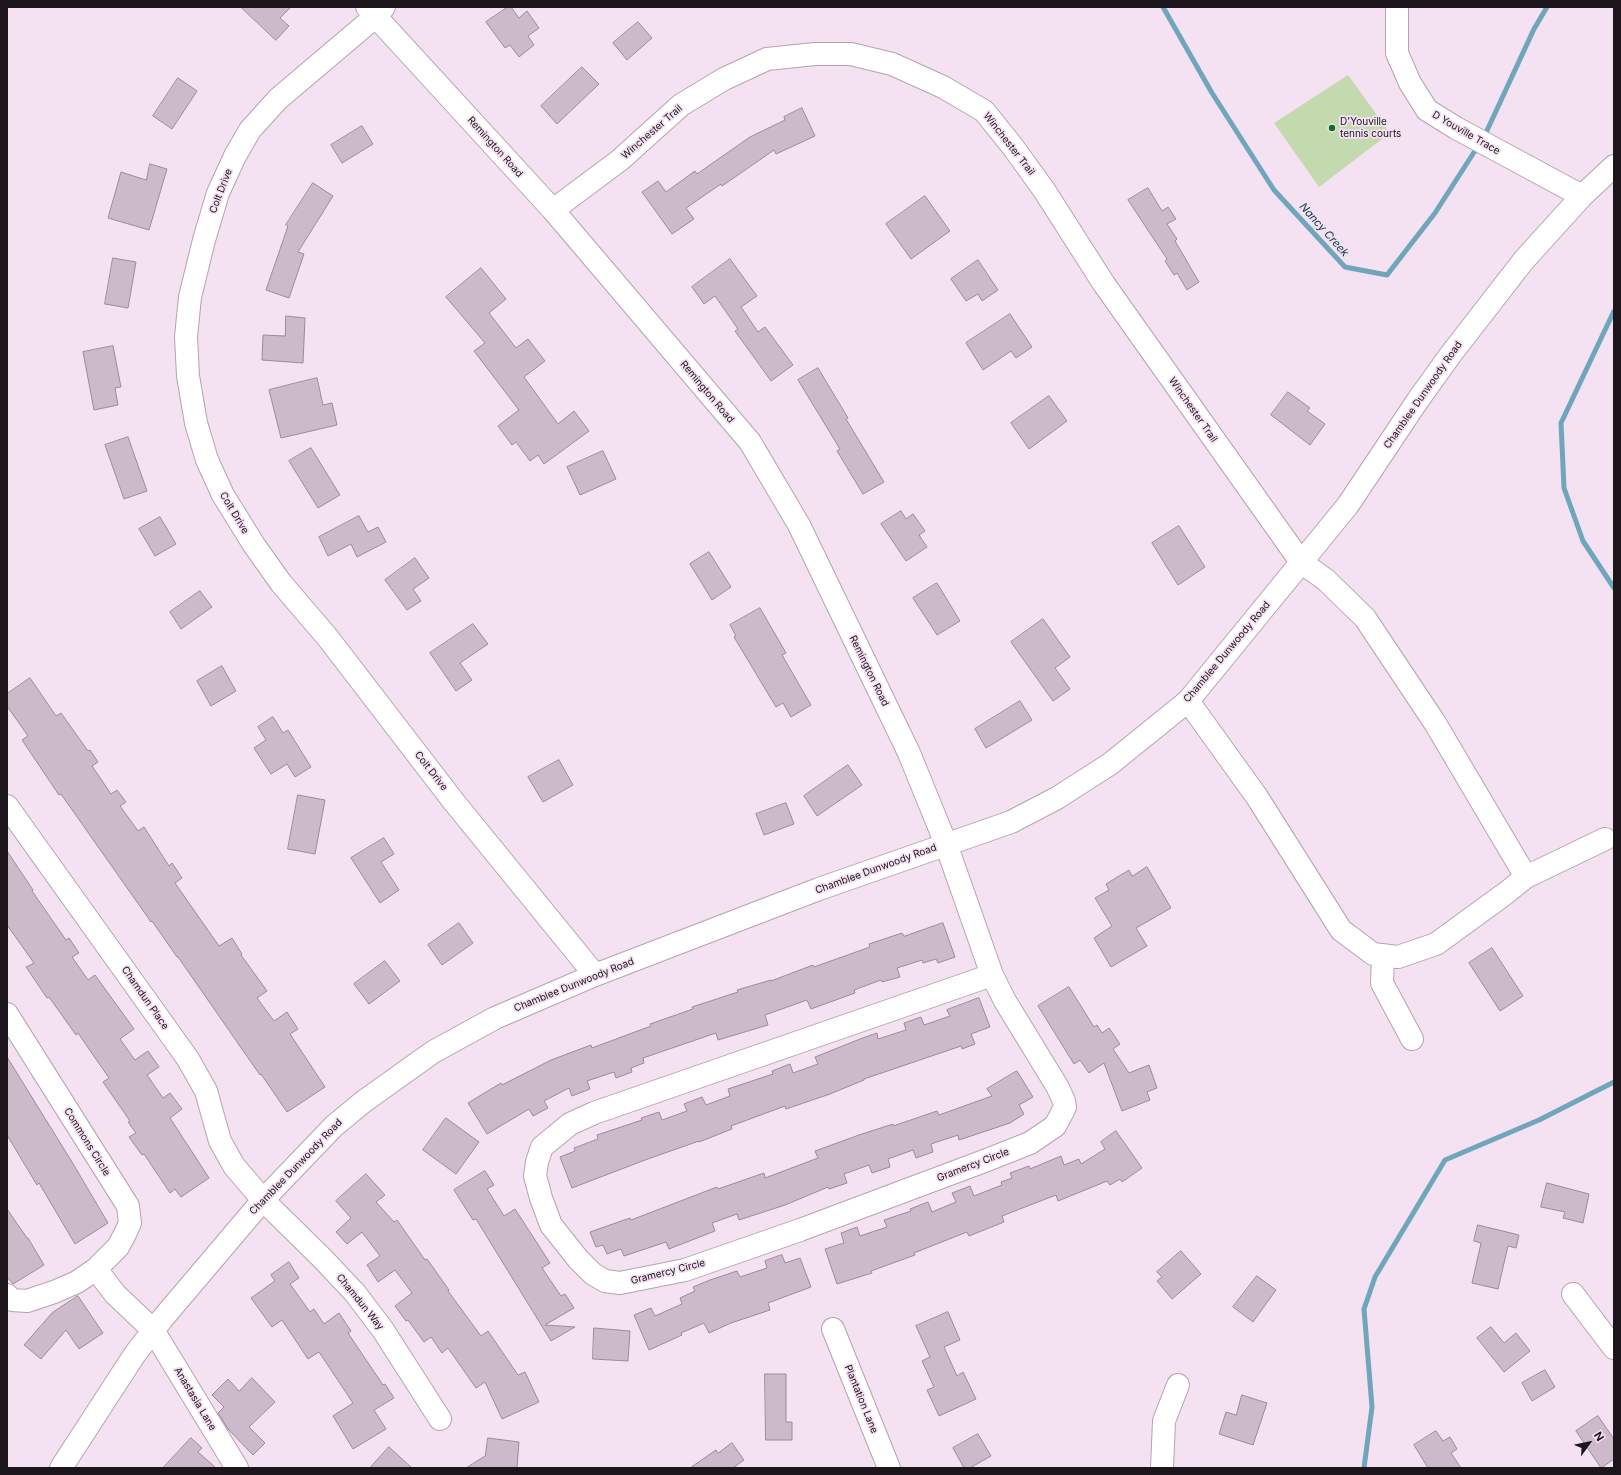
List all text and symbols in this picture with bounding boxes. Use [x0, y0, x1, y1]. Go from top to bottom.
street label: Winchester Trail [619, 102, 685, 162]
street label: D Youville Trace [1430, 109, 1502, 157]
street label: Winchester Trail [981, 110, 1037, 178]
street label: Remington Road [465, 114, 525, 180]
place label: D'Youville tennis courts [1340, 116, 1401, 140]
marker: D'Youville tennis courts [1327, 123, 1337, 133]
street label: Colt Drive [207, 167, 235, 215]
water label: Nancy Creek [1296, 200, 1352, 260]
street label: Chamblee Dunwoody Road [1381, 339, 1465, 451]
street label: Remington Road [678, 359, 736, 425]
street label: Winchester Trail [1166, 375, 1220, 445]
street label: Colt Drive [217, 490, 251, 536]
street label: Chamblee Dunwoody Road [1181, 599, 1273, 705]
street label: Remington Road [847, 634, 891, 708]
street label: Colt Drive [412, 749, 450, 793]
street label: Chamblee Dunwoody Road [814, 841, 938, 897]
street label: Chamblee Dunwoody Road [512, 955, 636, 1015]
street label: Chamdun Place [119, 964, 171, 1032]
street label: Commons Circle [61, 1106, 113, 1178]
street label: Chamblee Dunwoody Road [247, 1117, 345, 1217]
street label: Gramercy Circle [935, 1146, 1011, 1184]
street label: Gramercy Circle [630, 1257, 706, 1287]
street label: Chamdun Way [334, 1271, 386, 1333]
street label: Plantation Lane [842, 1363, 880, 1435]
street label: Anastasia Lane [171, 1365, 219, 1433]
north arrow [1569, 1423, 1609, 1463]
text: N [1591, 1429, 1607, 1444]

